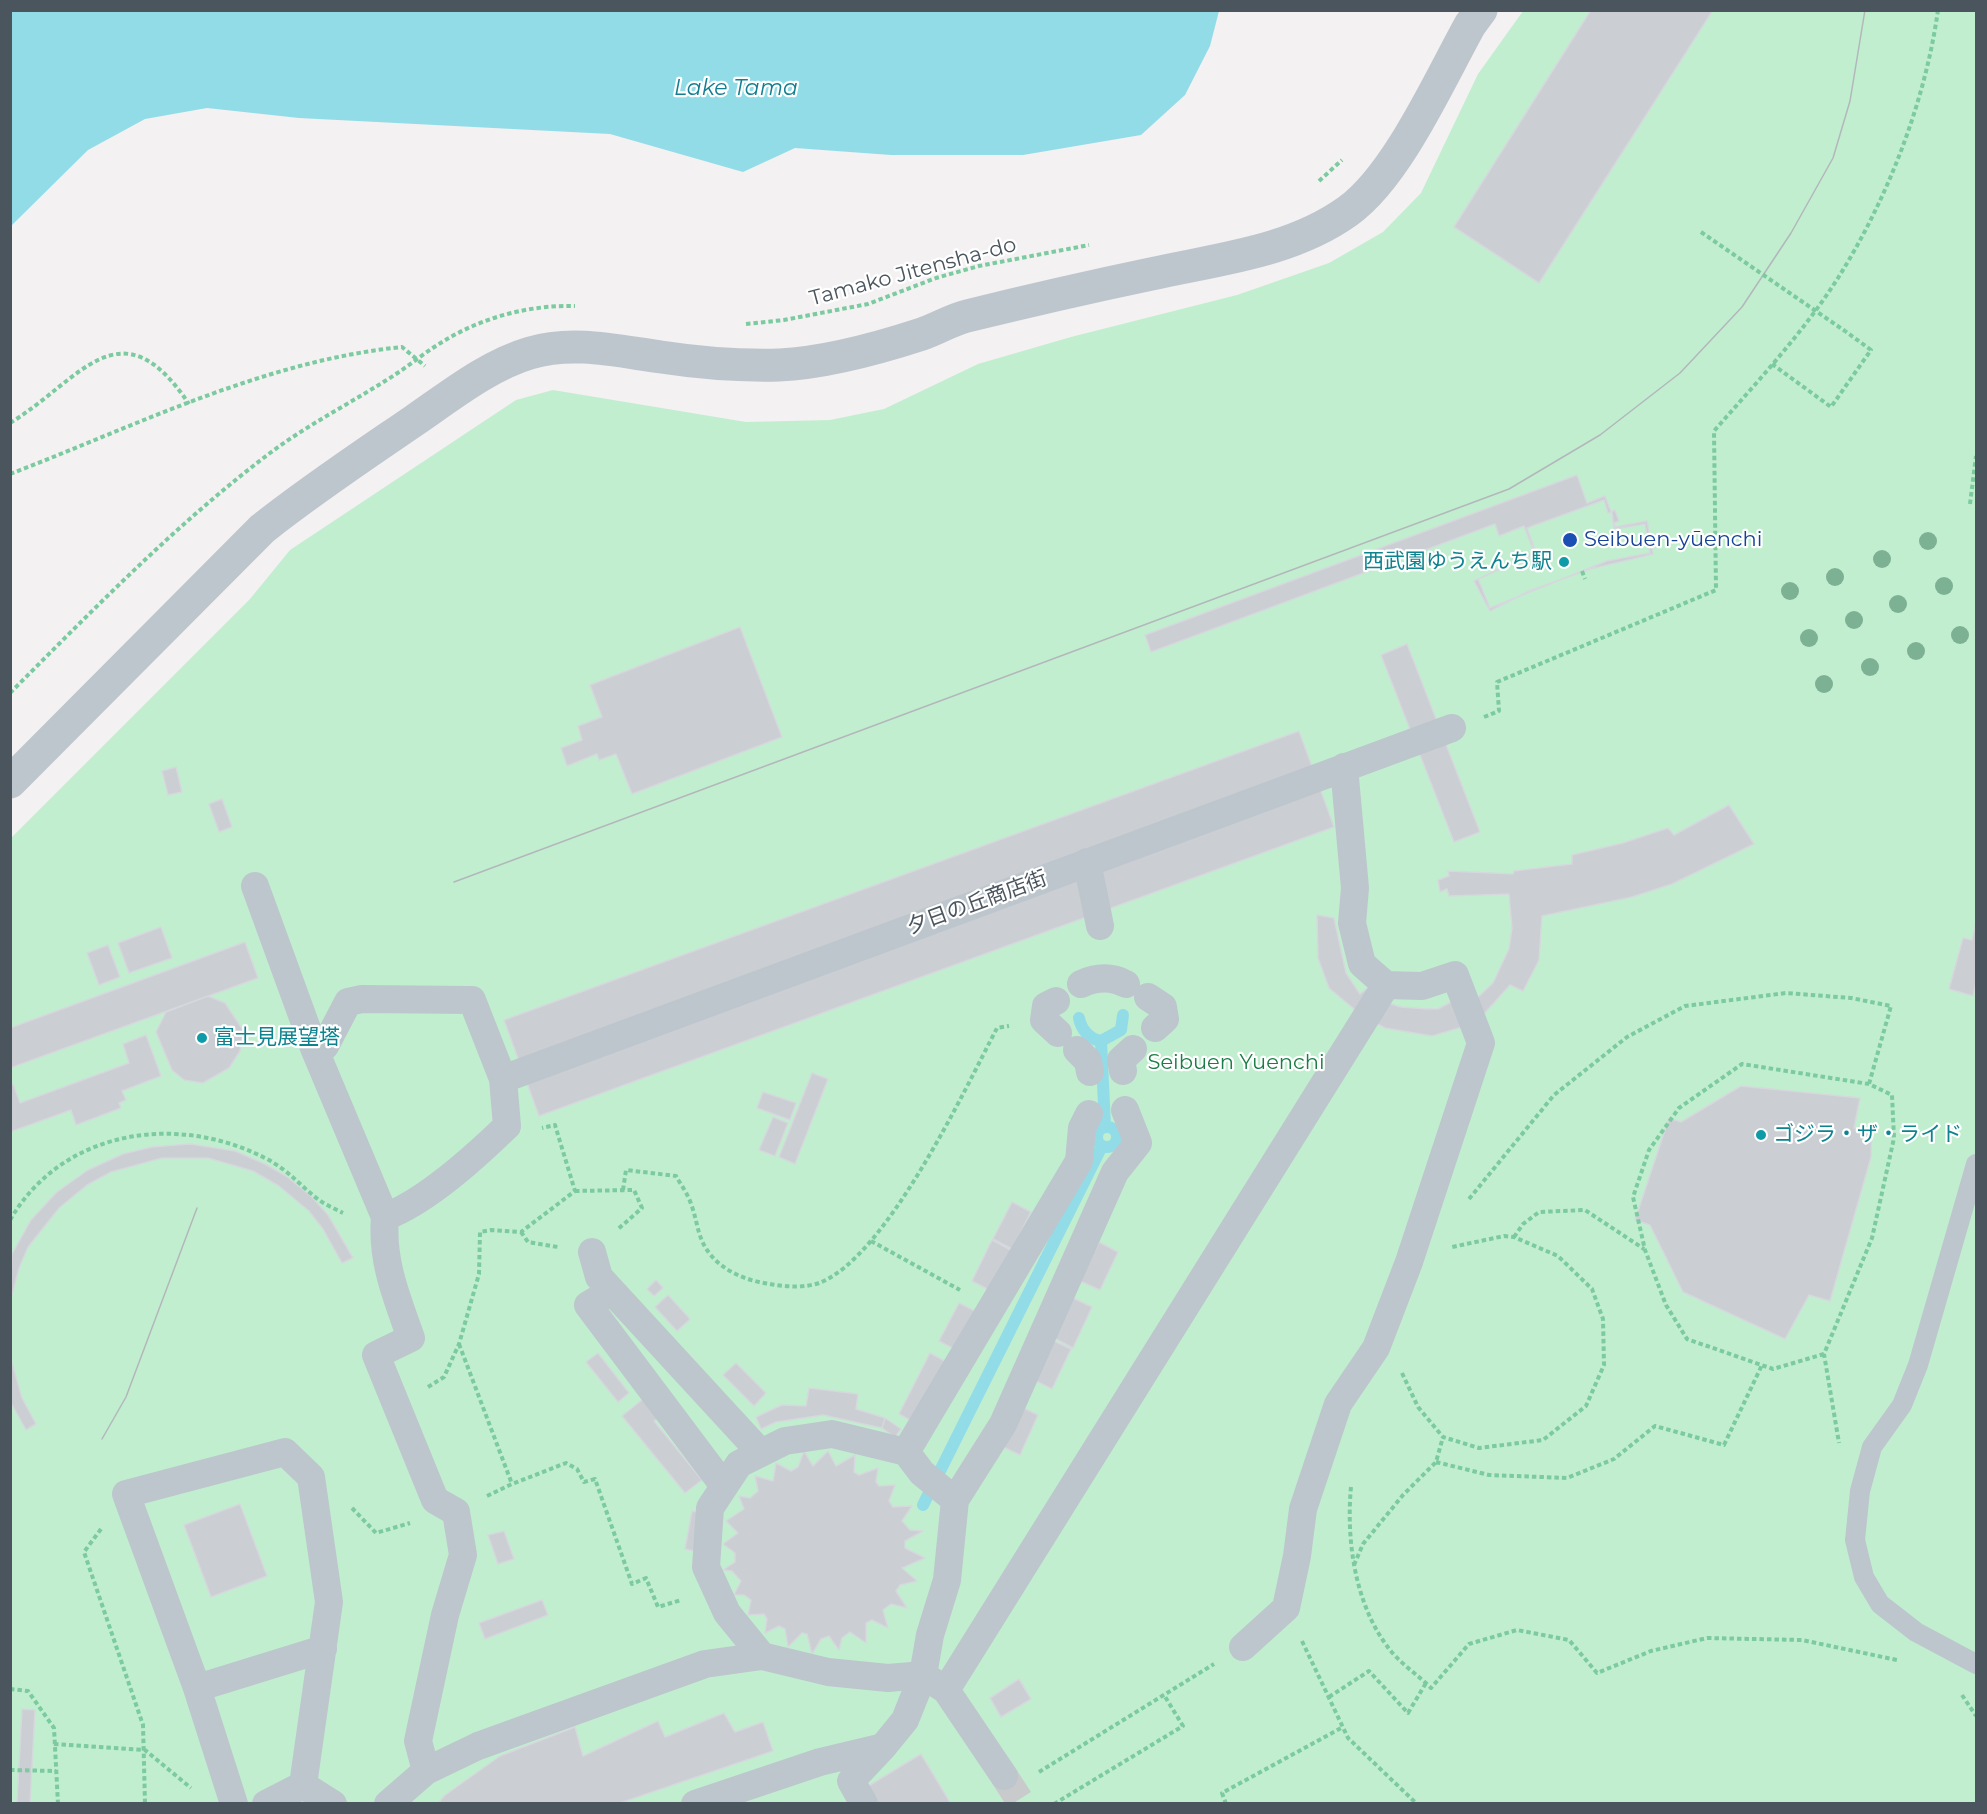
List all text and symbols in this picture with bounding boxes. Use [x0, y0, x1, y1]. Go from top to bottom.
water label: Lake Tama [674, 76, 798, 102]
street label: Tamako Jitensha-do [807, 232, 1019, 312]
place label: Seibuen-yūenchi [1584, 527, 1762, 553]
marker: Seibuen-yūenchi [1561, 531, 1579, 549]
place label: 西武園ゆうえんち駅 [1363, 549, 1552, 575]
marker: 西武園ゆうえんち駅 [1557, 555, 1571, 569]
street label: 夕日の丘商店街 [904, 866, 1050, 940]
place label: 富士見展望塔 [214, 1025, 340, 1051]
marker: 富士見展望塔 [195, 1031, 209, 1045]
park label: Seibuen Yuenchi [1147, 1050, 1325, 1076]
place label: ゴジラ・ザ・ライド [1773, 1122, 1962, 1148]
marker: ゴジラ・ザ・ライド [1754, 1128, 1768, 1142]

